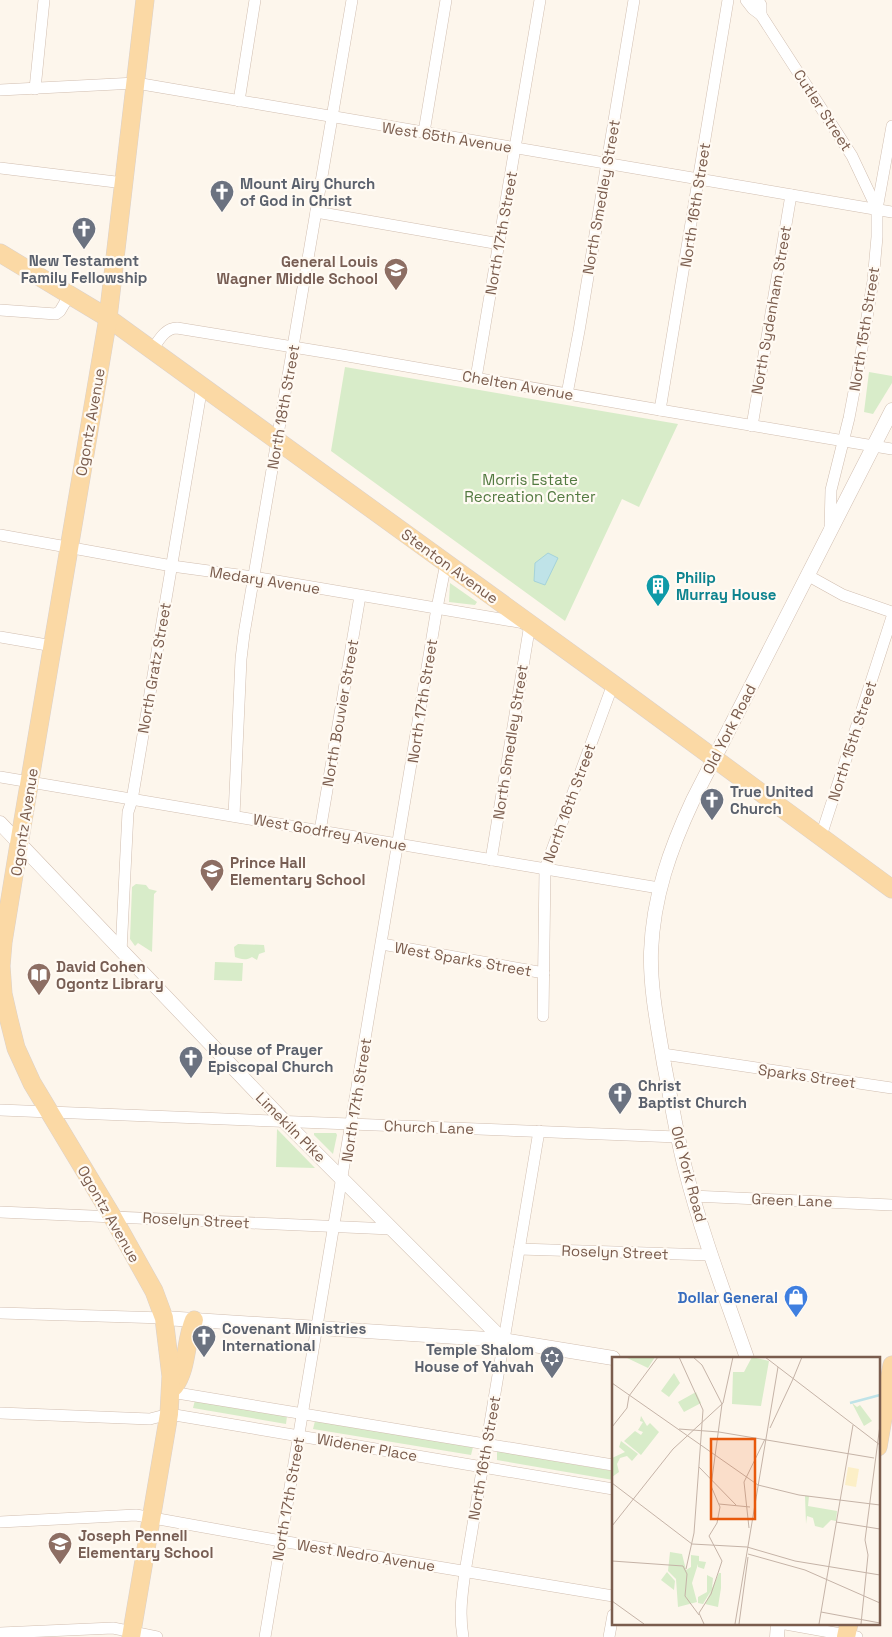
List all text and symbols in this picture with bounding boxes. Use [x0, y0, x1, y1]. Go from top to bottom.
street label: Cutler Street [790, 66, 857, 155]
street label: West 65th Avenue [381, 117, 513, 157]
street label: North Smedley Street [578, 118, 624, 276]
street label: North 16th Street [676, 141, 714, 269]
street label: North 17th Street [481, 170, 521, 296]
place label: Mount Airy Church of God in Christ [240, 174, 375, 210]
church icon: Mount Airy Church of God in Christ [209, 179, 235, 213]
church icon: New Testament Family Fellowship [71, 216, 97, 250]
street label: North Sydenham Street [747, 224, 795, 396]
place label: New Testament Family Fellowship [21, 251, 147, 287]
place label: General Louis Wagner Middle School [217, 252, 378, 288]
school or university icon: General Louis Wagner Middle School [383, 257, 409, 291]
street label: North 15th Street [845, 265, 883, 393]
street label: North 18th Street [263, 343, 303, 471]
street label: Ogontz Avenue [71, 366, 109, 477]
street label: Chelten Avenue [461, 366, 575, 404]
park label: Morris Estate Recreation Center [464, 470, 596, 506]
street label: Stenton Avenue [398, 524, 502, 608]
street label: Medary Avenue [208, 562, 322, 598]
place label: Philip Murray House [676, 568, 777, 604]
building icon: Philip Murray House [645, 573, 671, 607]
street label: North Gratz Street [133, 601, 175, 735]
street label: North Bouvier Street [318, 638, 362, 788]
street label: North 17th Street [403, 638, 441, 764]
street label: North Smedley Street [488, 663, 532, 821]
street label: North 15th Street [824, 678, 881, 804]
street label: Old York Road [698, 681, 760, 777]
street label: North 16th Street [539, 740, 600, 865]
street label: Ogontz Avenue [6, 766, 42, 877]
place label: True United Church [730, 782, 814, 818]
church icon: True United Church [699, 787, 725, 821]
street label: West Godfrey Avenue [252, 809, 408, 855]
place label: Prince Hall Elementary School [230, 853, 365, 889]
school or university icon: Prince Hall Elementary School [199, 858, 225, 892]
street label: West Sparks Street [393, 938, 533, 980]
place label: David Cohen Ogontz Library [56, 957, 164, 993]
library icon: David Cohen Ogontz Library [26, 962, 52, 996]
street label: North 17th Street [337, 1037, 375, 1163]
place label: House of Prayer Episcopal Church [208, 1040, 333, 1076]
church icon: House of Prayer Episcopal Church [178, 1045, 204, 1079]
street label: Sparks Street [757, 1060, 857, 1092]
place label: Christ Baptist Church [638, 1076, 747, 1112]
church icon: Christ Baptist Church [607, 1081, 633, 1115]
street label: Limekiln Pike [252, 1088, 330, 1166]
street label: Church Lane [384, 1116, 475, 1138]
street label: Old York Road [667, 1124, 711, 1224]
street label: Ogontz Avenue [73, 1162, 145, 1266]
street label: Green Lane [751, 1189, 833, 1211]
street label: Roselyn Street [142, 1208, 250, 1232]
street label: Roselyn Street [561, 1241, 669, 1263]
shop icon: Dollar General [783, 1284, 809, 1318]
place label: Dollar General [678, 1288, 778, 1307]
place label: Covenant Ministries International [222, 1319, 366, 1355]
church icon: Covenant Ministries International [191, 1324, 217, 1358]
place label: Temple Shalom House of Yahvah [415, 1340, 534, 1376]
synagogue icon: Temple Shalom House of Yahvah [539, 1345, 565, 1379]
inset map [612, 1357, 880, 1624]
street label: North 16th Street [464, 1394, 504, 1522]
street label: Widener Place [315, 1429, 419, 1465]
street label: North 17th Street [268, 1436, 308, 1562]
place label: Joseph Pennell Elementary School [78, 1526, 213, 1562]
school or university icon: Joseph Pennell Elementary School [47, 1531, 73, 1565]
street label: West Nedro Avenue [295, 1535, 437, 1575]

